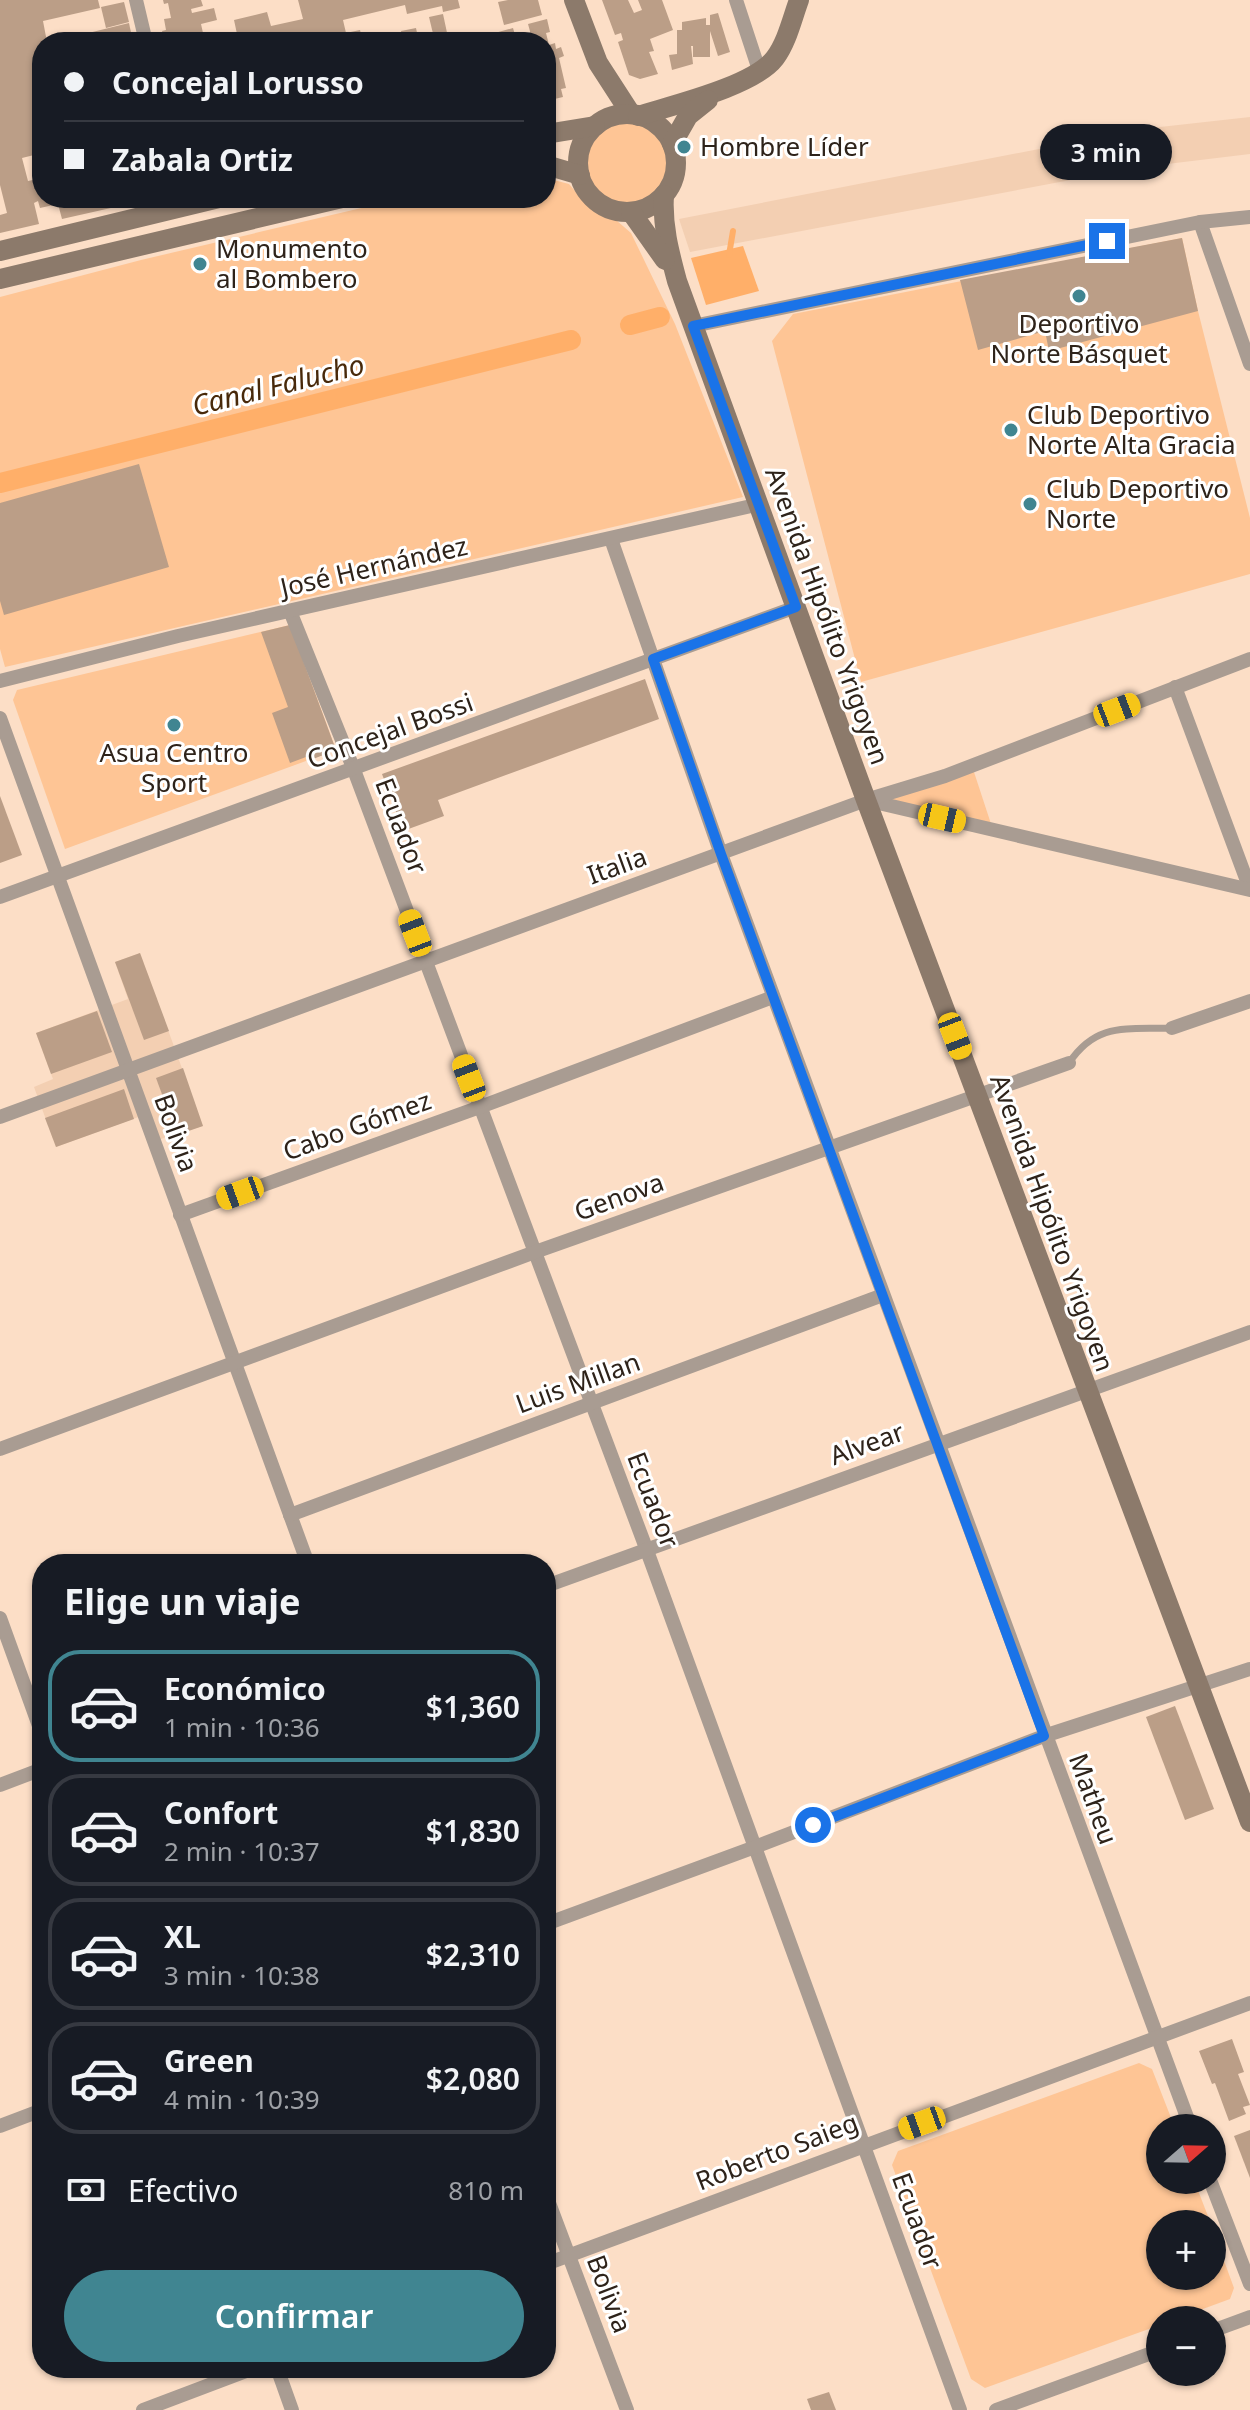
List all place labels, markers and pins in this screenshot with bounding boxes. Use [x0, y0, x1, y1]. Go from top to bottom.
place label: Hombre Líder [700, 128, 869, 164]
marker: Hombre Líder [675, 138, 693, 156]
place label: Monumento al Bombero [216, 230, 368, 296]
marker: Monumento al Bombero [191, 255, 209, 273]
marker: Deportivo Norte Básquet [1070, 287, 1088, 305]
place label: Deportivo Norte Básquet [990, 305, 1168, 371]
place label: Club Deportivo Norte Alta Gracia [1027, 396, 1236, 462]
marker: Club Deportivo Norte Alta Gracia [1002, 421, 1020, 439]
place label: Club Deportivo Norte [1046, 470, 1229, 536]
marker: Club Deportivo Norte [1021, 495, 1039, 513]
marker: Asua Centro Sport [165, 716, 183, 734]
place label: Asua Centro Sport [100, 734, 248, 800]

